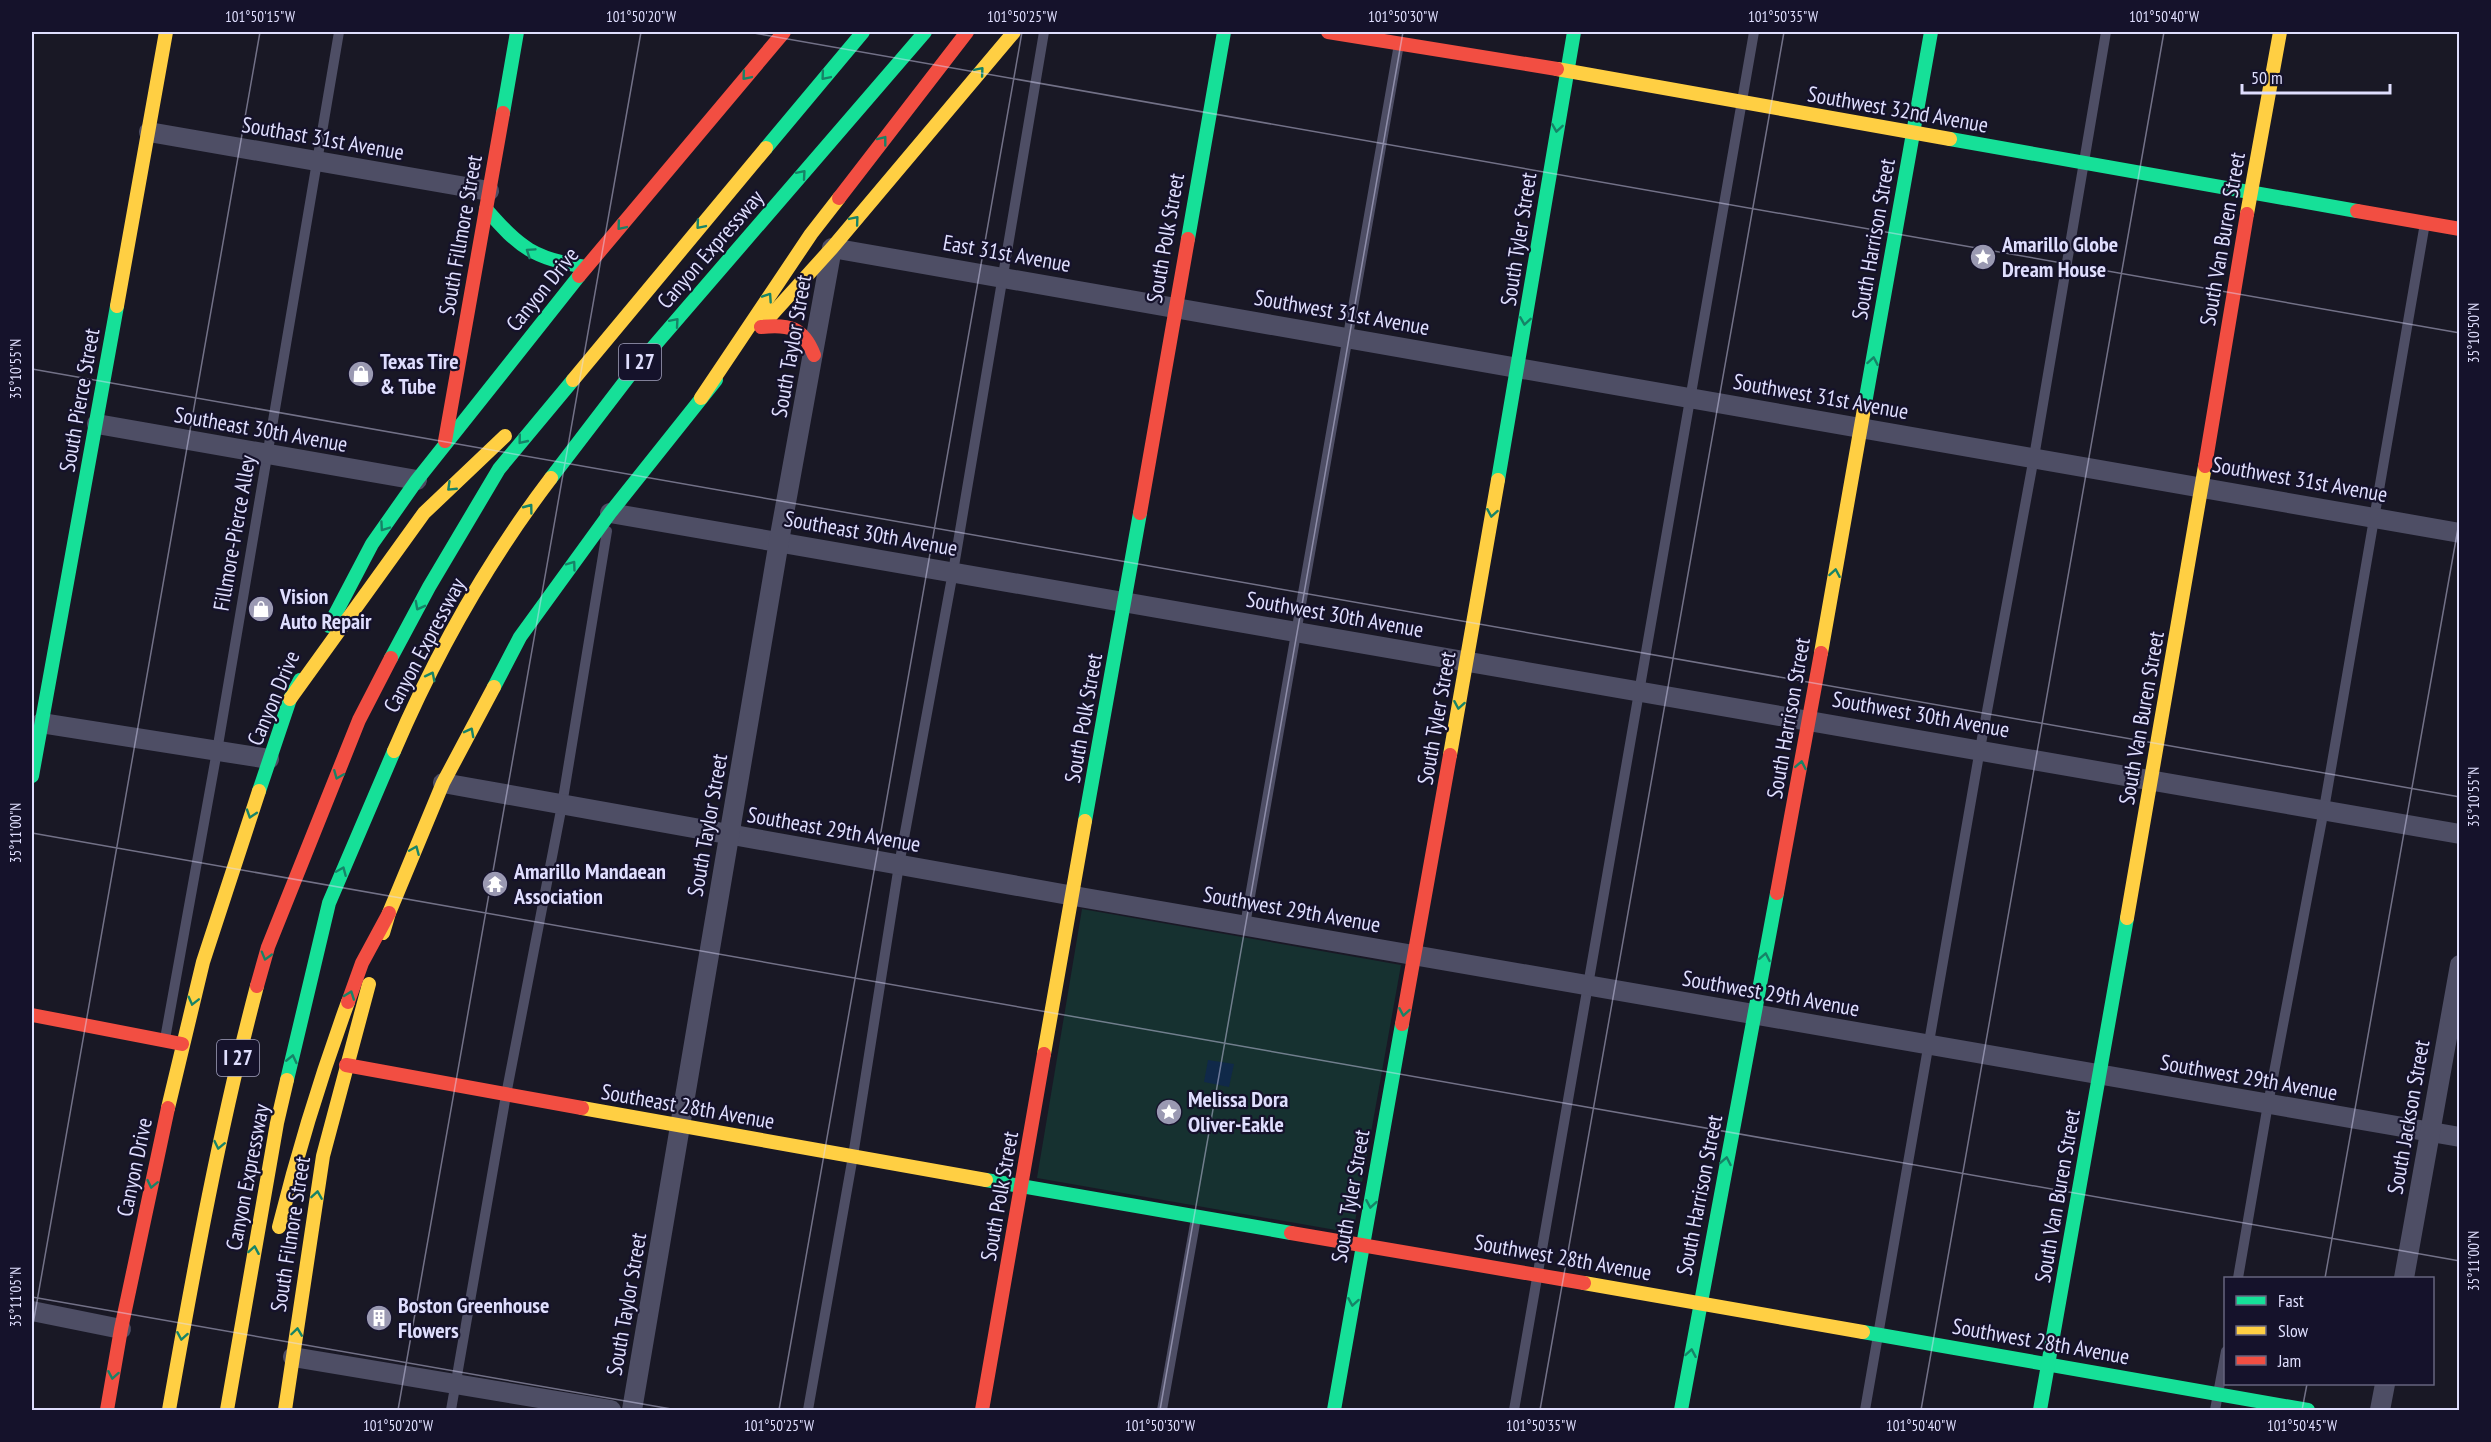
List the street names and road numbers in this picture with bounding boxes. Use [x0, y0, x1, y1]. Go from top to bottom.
street label: Southwest 32nd Avenue [1805, 79, 1991, 139]
street label: Southast 31st Avenue [240, 110, 406, 166]
street label: South Van Buren Street [2193, 150, 2251, 328]
street label: South Fillmore Street [432, 153, 488, 317]
street label: South Harrison Street [1845, 156, 1901, 322]
street label: South Tyler Street [1494, 170, 1542, 308]
street label: South Polk Street [1140, 171, 1190, 305]
street label: Canyon Expressway [651, 183, 770, 314]
street label: East 31st Avenue [941, 228, 1073, 278]
street label: Canyon Drive [500, 241, 584, 337]
street label: South Taylor Street [765, 273, 817, 419]
street label: Southwest 31st Avenue [1252, 283, 1432, 341]
street label: South Pierce Street [53, 326, 105, 474]
road number: I 27 [619, 344, 661, 380]
street label: Southwest 31st Avenue [1731, 367, 1911, 425]
street label: Southeast 30th Avenue [172, 400, 350, 458]
street label: Southwest 31st Avenue [2210, 450, 2390, 508]
street label: Fillmore-Pierce Alley [207, 452, 262, 613]
street label: Southeast 30th Avenue [782, 504, 960, 562]
street label: Canyon Expressway [377, 572, 472, 717]
street label: Southwest 30th Avenue [1244, 585, 1426, 643]
street label: South Van Buren Street [2112, 629, 2170, 807]
street label: South Harrison Street [1760, 635, 1816, 801]
street label: Canyon Drive [241, 646, 305, 750]
street label: South Tyler Street [1411, 649, 1461, 787]
street label: South Polk Street [1058, 651, 1108, 785]
street label: Southwest 30th Avenue [1830, 685, 2012, 743]
street label: South Taylor Street [681, 752, 733, 898]
street label: Southeast 29th Avenue [745, 800, 923, 858]
street label: Southwest 29th Avenue [1201, 880, 1383, 938]
street label: Southwest 29th Avenue [1680, 964, 1862, 1022]
street label: South Jackson Street [2381, 1038, 2435, 1196]
road number: I 27 [217, 1040, 259, 1076]
street label: Southwest 29th Avenue [2158, 1048, 2340, 1106]
street label: Southeast 28th Avenue [599, 1077, 777, 1135]
street label: Canyon Expressway [219, 1101, 275, 1253]
street label: South Van Buren Street [2028, 1107, 2086, 1285]
street label: South Harrison Street [1670, 1112, 1728, 1278]
street label: Canyon Drive [110, 1115, 158, 1219]
street label: South Tyler Street [1325, 1127, 1375, 1265]
street label: South Polk Street [974, 1129, 1024, 1263]
street label: South Filmore Street [264, 1154, 316, 1314]
street label: Southwest 28th Avenue [1472, 1228, 1654, 1286]
street label: South Taylor Street [600, 1231, 652, 1377]
street label: Southwest 28th Avenue [1950, 1312, 2132, 1370]

